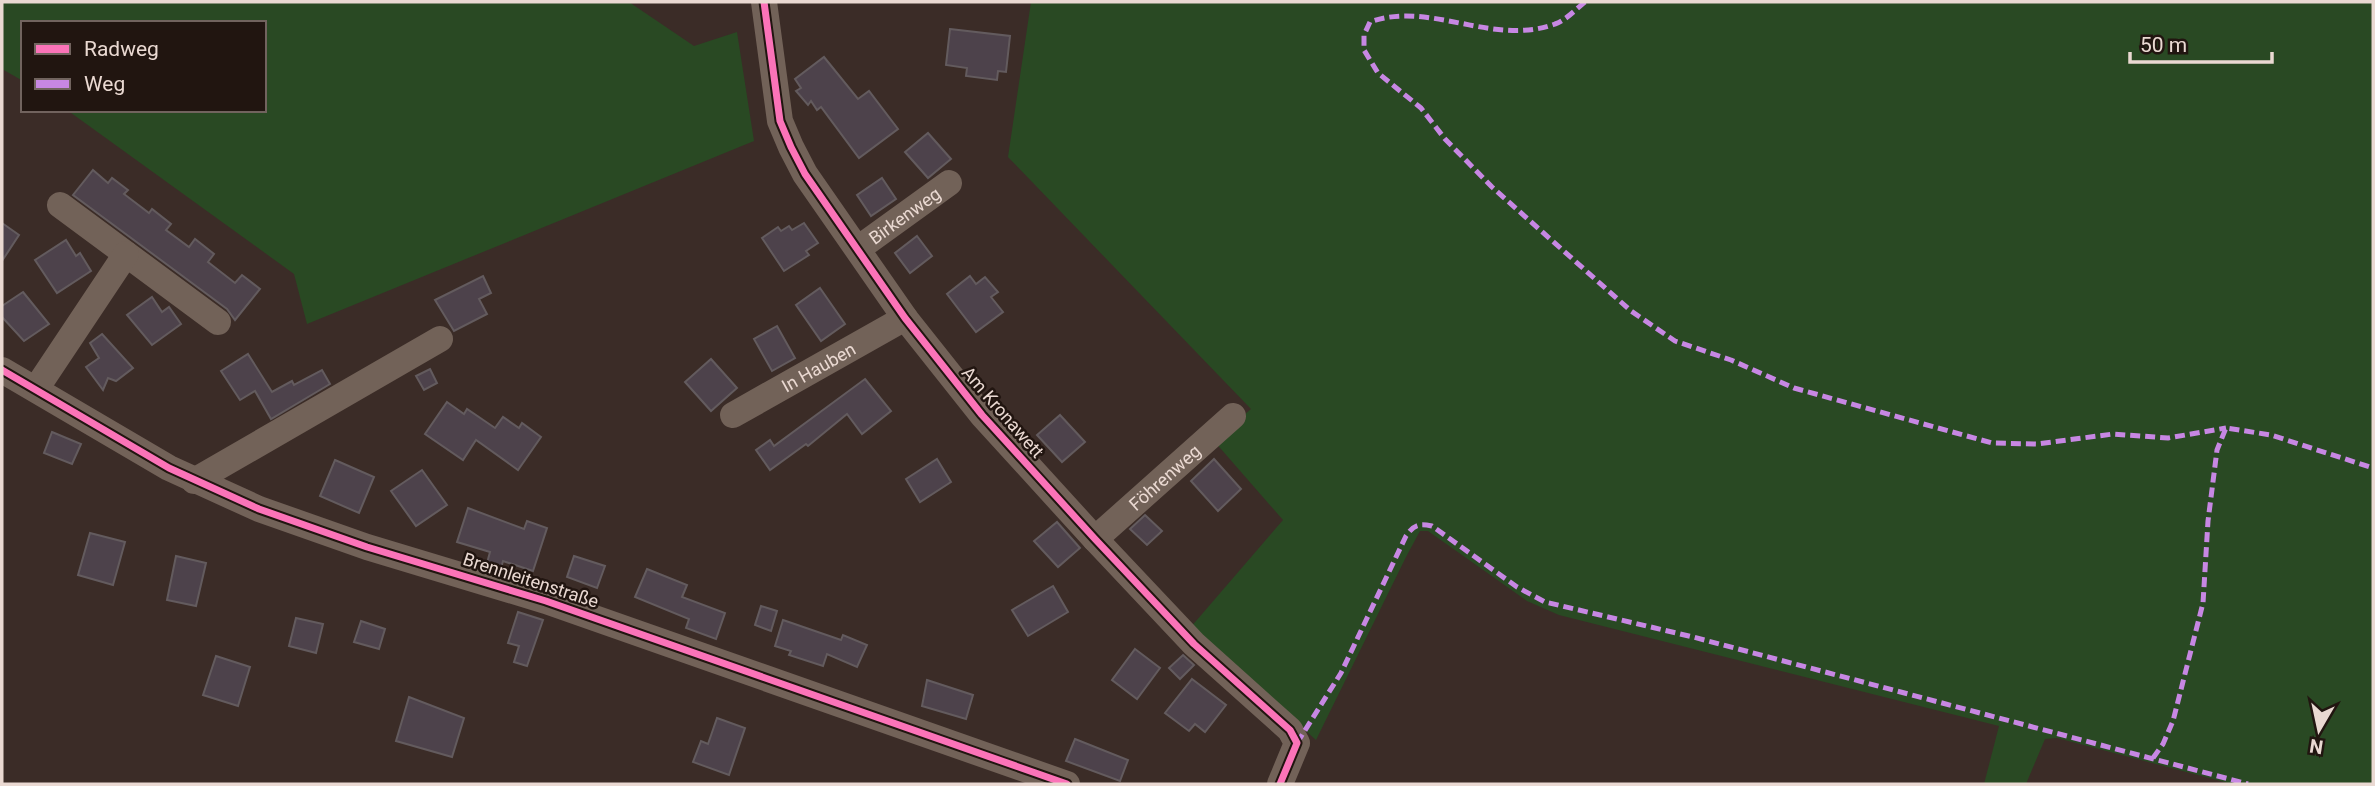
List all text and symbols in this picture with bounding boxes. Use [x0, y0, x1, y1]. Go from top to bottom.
legend [21, 21, 266, 112]
scale bar [2130, 21, 2272, 65]
text: 50 m [2140, 33, 2187, 57]
text: Radweg [84, 37, 159, 61]
text: Weg [84, 72, 125, 96]
street label: Birkenweg [864, 182, 944, 248]
street label: In Hauben [778, 338, 859, 396]
street label: Am Kronawett [958, 362, 1048, 462]
street label: Föhrenweg [1124, 440, 1204, 514]
street label: Brennleitenstraße [461, 548, 601, 612]
north arrow [2284, 695, 2354, 765]
text: N [2308, 734, 2325, 759]

